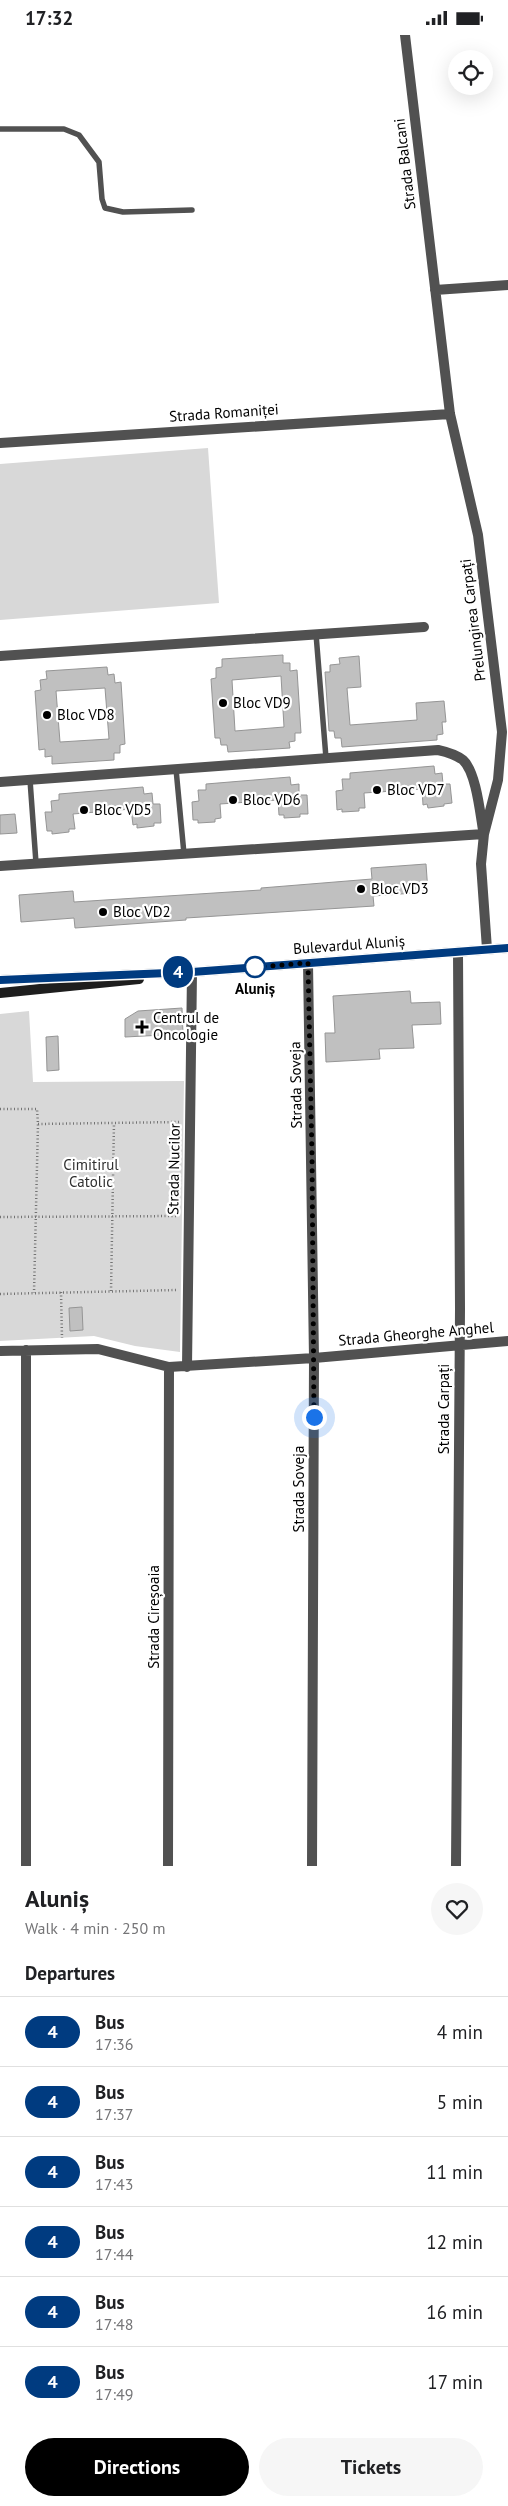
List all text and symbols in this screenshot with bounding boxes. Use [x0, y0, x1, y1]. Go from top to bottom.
text: 17:32 [25, 6, 73, 30]
map controls [448, 50, 493, 95]
button: locate [448, 50, 493, 95]
street label: Strada Balcani [389, 117, 420, 211]
street label: Strada Romaniței [169, 399, 279, 426]
street label: Prelungirea Carpați [456, 558, 489, 682]
place label: Bloc VD9 [233, 693, 291, 712]
marker: Bloc VD9 [217, 697, 229, 709]
place label: Bloc VD8 [57, 705, 115, 724]
marker: Bloc VD8 [41, 709, 53, 721]
place label: Bloc VD7 [387, 780, 445, 799]
marker: Bloc VD7 [371, 784, 383, 796]
place label: Bloc VD6 [243, 790, 301, 809]
marker: Bloc VD6 [227, 794, 239, 806]
place label: Bloc VD5 [94, 800, 152, 819]
marker: Bloc VD5 [78, 804, 90, 816]
place label: Bloc VD3 [371, 879, 429, 898]
marker: Bloc VD3 [355, 883, 367, 895]
place label: Bloc VD2 [113, 902, 171, 921]
marker: Bloc VD2 [97, 906, 109, 918]
street label: Bulevardul Aluniș [292, 931, 406, 958]
line badge: 4 [162, 956, 194, 988]
marker: Aluniș [244, 956, 266, 978]
text: 4 [173, 960, 183, 983]
place label: Aluniș [235, 979, 275, 998]
place label: Centrul de Oncologie [153, 1008, 219, 1044]
marker: Centrul de Oncologie [135, 1020, 149, 1034]
street label: Strada Soveja [285, 1041, 306, 1129]
street label: Strada Nucilor [163, 1123, 184, 1215]
park label: Cimitirul Catolic [63, 1155, 119, 1191]
street label: Strada Gheorghe Anghel [338, 1317, 495, 1350]
street label: Strada Carpați [434, 1364, 453, 1454]
your location [302, 1405, 327, 1430]
street label: Strada Soveja [289, 1445, 308, 1533]
street label: Strada Cireșoaia [144, 1565, 163, 1669]
text: Aluniș [25, 1883, 89, 1914]
button: heart [431, 1883, 483, 1935]
text: Walk · 4 min · 250 m [25, 1918, 165, 1938]
text: Departures [25, 1961, 115, 1985]
text: Bus [95, 2010, 124, 2034]
text: 4 [47, 2020, 58, 2043]
text: 4 min [437, 2020, 483, 2044]
text: 17:36 [95, 2034, 133, 2054]
text: Bus [95, 2080, 124, 2104]
text: 4 [47, 2090, 58, 2113]
text: 5 min [437, 2090, 483, 2114]
text: 17:37 [95, 2104, 133, 2124]
text: Bus [95, 2150, 124, 2174]
text: 4 [47, 2160, 58, 2183]
text: 11 min [426, 2160, 483, 2184]
text: 17:43 [95, 2174, 133, 2194]
text: Bus [95, 2220, 124, 2244]
text: 4 [47, 2230, 58, 2253]
text: 12 min [426, 2230, 483, 2254]
text: 17:44 [95, 2244, 133, 2264]
text: Bus [95, 2290, 124, 2314]
text: 4 [47, 2300, 58, 2323]
text: 16 min [426, 2300, 483, 2324]
text: 17:48 [95, 2314, 133, 2334]
text: Bus [95, 2360, 124, 2384]
text: 4 [47, 2370, 58, 2393]
text: 17 min [427, 2370, 483, 2394]
text: 17:49 [95, 2384, 133, 2404]
button: Directions [25, 2438, 249, 2496]
button: Tickets [259, 2438, 483, 2496]

